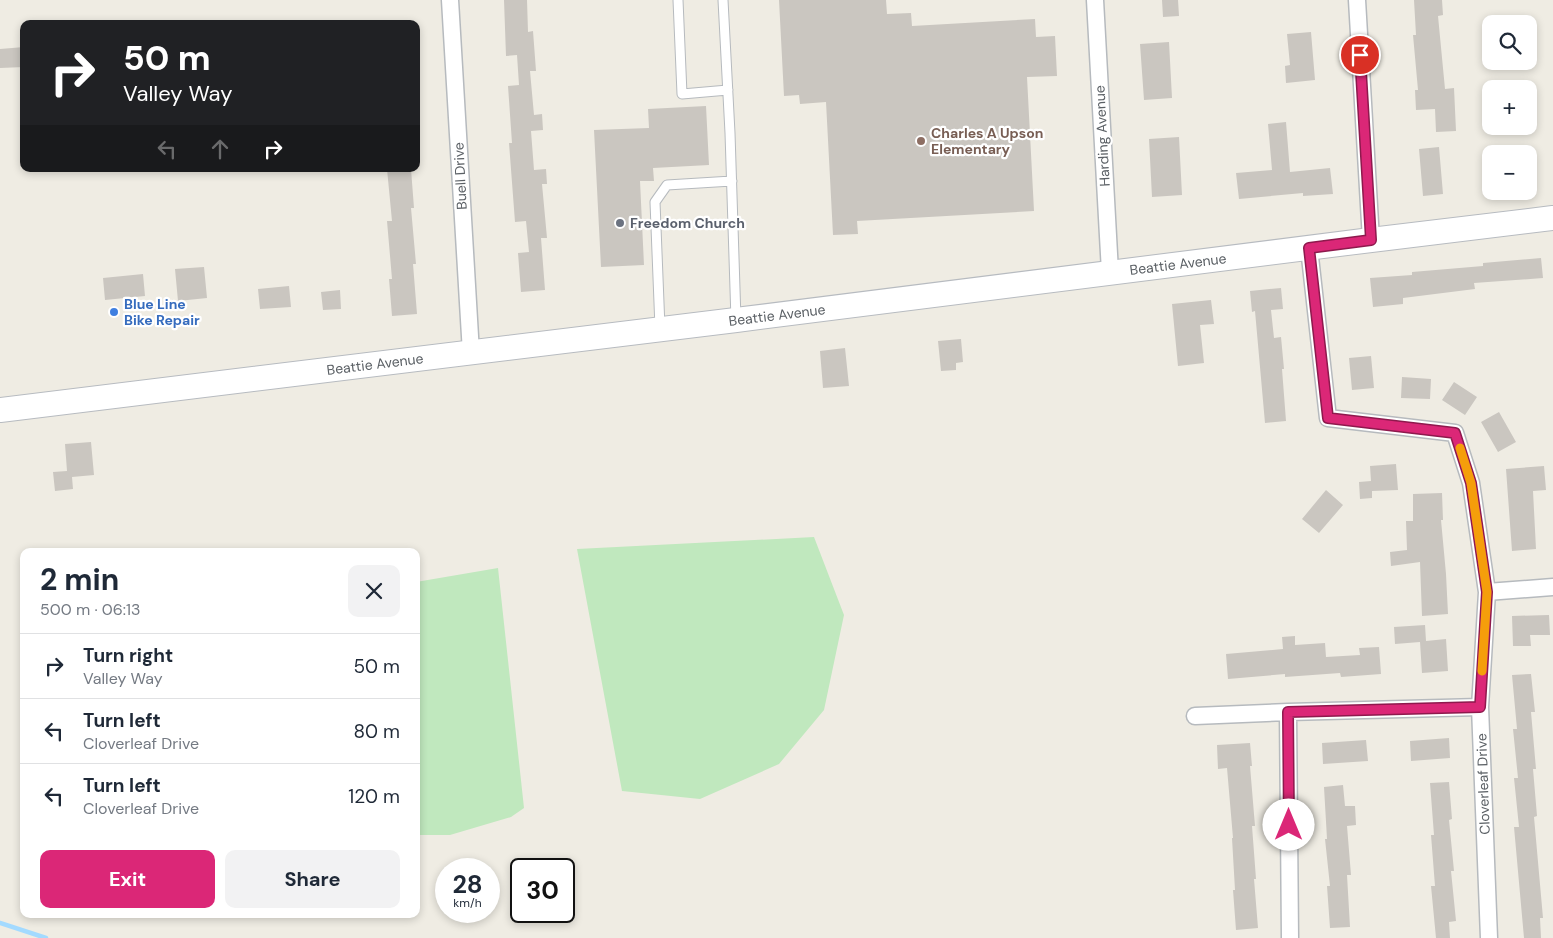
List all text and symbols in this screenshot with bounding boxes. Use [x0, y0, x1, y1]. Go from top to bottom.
map controls [1482, 15, 1537, 200]
button: search [1482, 15, 1537, 70]
pin [1339, 34, 1381, 76]
text: 50 m [123, 35, 211, 81]
icon: right [40, 40, 105, 105]
icon: arrive [1346, 41, 1374, 69]
text: Valley Way [123, 79, 233, 108]
button: + [1482, 80, 1537, 135]
street label: Harding Avenue [1090, 85, 1114, 187]
place label: Charles A Upson Elementary [931, 124, 1043, 158]
icon: left [153, 135, 181, 163]
icon: ahead [206, 135, 234, 163]
icon: right [259, 135, 287, 163]
marker: Charles A Upson Elementary [915, 135, 927, 147]
street label: Buell Drive [449, 142, 471, 210]
button: − [1482, 145, 1537, 200]
place label: Freedom Church [630, 214, 745, 232]
marker: Freedom Church [614, 217, 626, 229]
street label: Beattie Avenue [1129, 249, 1227, 279]
place label: Blue Line Bike Repair [124, 295, 200, 329]
street label: Beattie Avenue [728, 300, 826, 330]
marker: Blue Line Bike Repair [108, 306, 120, 318]
street label: Beattie Avenue [326, 349, 424, 379]
text: 2 min [40, 560, 119, 599]
button: close [348, 565, 400, 617]
text: 500 m · 06:13 [40, 599, 141, 620]
text: Turn right [83, 643, 173, 668]
icon: right [40, 652, 68, 680]
text: 50 m [353, 654, 400, 679]
text: Valley Way [83, 668, 163, 689]
text: Turn left [83, 708, 161, 733]
icon: left [40, 717, 68, 745]
text: 80 m [353, 719, 400, 744]
text: Cloverleaf Drive [83, 733, 199, 754]
street label: Cloverleaf Drive [1472, 733, 1494, 835]
text: Turn left [83, 773, 161, 798]
icon: left [40, 782, 68, 810]
text: 120 m [348, 784, 400, 809]
text: Cloverleaf Drive [83, 798, 199, 819]
position arrow [1262, 798, 1314, 850]
button: Exit [40, 850, 215, 908]
button: Share [225, 850, 400, 908]
speed limit sign: 30 [510, 858, 575, 923]
text: 28 [452, 868, 483, 901]
text: km/h [453, 895, 482, 911]

